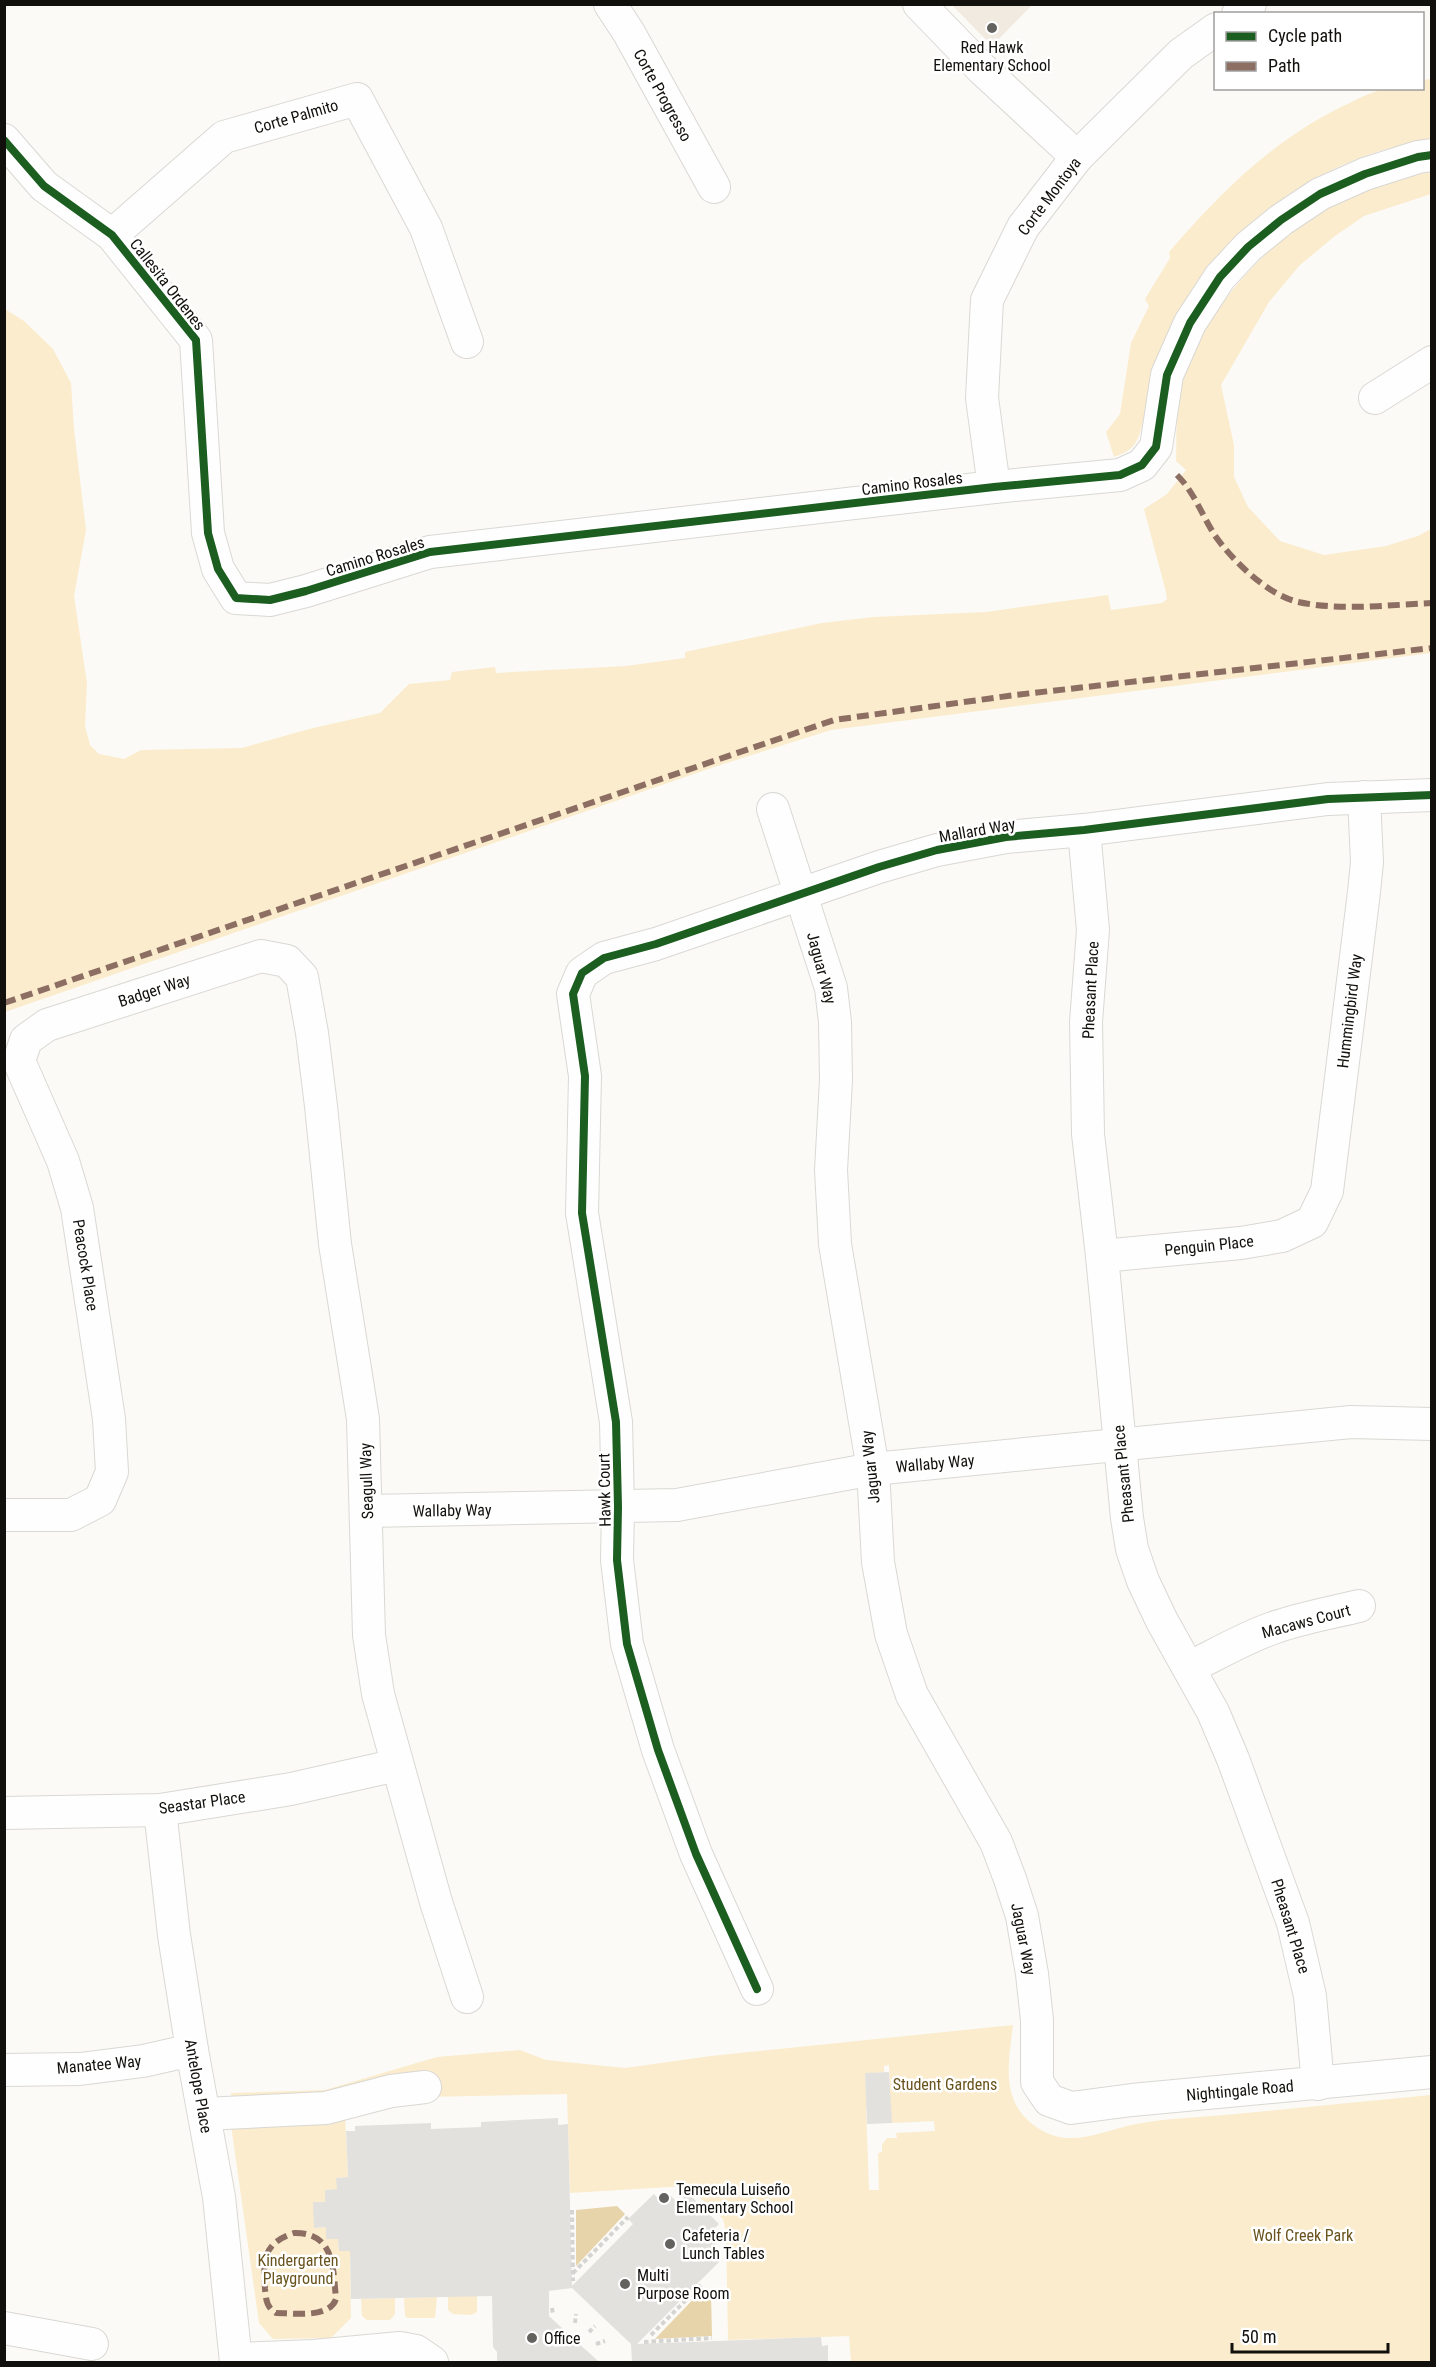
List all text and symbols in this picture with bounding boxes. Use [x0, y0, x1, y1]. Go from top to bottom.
legend [1214, 12, 1424, 90]
marker: Red Hawk Elementary School [985, 21, 999, 35]
text: Cycle path [1268, 25, 1342, 46]
place label: Red Hawk Elementary School [933, 38, 1051, 75]
street label: Corte Progresso [629, 46, 696, 145]
text: Path [1268, 55, 1301, 76]
street label: Corte Palmito [252, 95, 340, 138]
street label: Corte Montoya [1014, 154, 1085, 239]
street label: Callesita Ordenes [126, 235, 209, 334]
street label: Camino Rosales [860, 468, 964, 499]
street label: Camino Rosales [324, 533, 427, 580]
street label: Mallard Way [937, 814, 1017, 847]
street label: Jaguar Way [803, 930, 840, 1006]
street label: Pheasant Place [1078, 941, 1103, 1039]
street label: Hummingbird Way [1333, 952, 1366, 1069]
street label: Badger Way [116, 970, 193, 1011]
street label: Peacock Place [69, 1218, 102, 1312]
street label: Penguin Place [1163, 1231, 1255, 1260]
street label: Pheasant Place [1109, 1424, 1138, 1524]
street label: Jaguar Way [857, 1429, 884, 1504]
street label: Seagull Way [356, 1442, 377, 1519]
street label: Wallaby Way [895, 1451, 975, 1476]
street label: Hawk Court [594, 1453, 615, 1527]
street label: Wallaby Way [412, 1500, 492, 1521]
street label: Macaws Court [1260, 1600, 1353, 1642]
street label: Seastar Place [158, 1787, 246, 1818]
street label: Pheasant Place [1267, 1877, 1314, 1976]
street label: Jaguar Way [1007, 1901, 1040, 1977]
street label: Antelope Place [181, 2038, 216, 2135]
street label: Manatee Way [56, 2051, 142, 2078]
park label: Student Gardens [893, 2075, 997, 2094]
street label: Nightingale Road [1185, 2076, 1295, 2105]
place label: Temecula Luiseño Elementary School [676, 2180, 793, 2217]
marker: Temecula Luiseño Elementary School [657, 2191, 671, 2205]
place label: Cafeteria / Lunch Tables [682, 2226, 765, 2263]
park label: Wolf Creek Park [1253, 2226, 1354, 2245]
marker: Cafeteria / Lunch Tables [663, 2237, 677, 2251]
park label: Kindergarten Playground [257, 2251, 339, 2288]
place label: Multi Purpose Room [637, 2266, 729, 2303]
marker: Multi Purpose Room [618, 2277, 632, 2291]
scale bar [1232, 2316, 1388, 2354]
text: 50 m [1241, 2326, 1276, 2347]
place label: Office [544, 2329, 580, 2348]
marker: Office [525, 2331, 539, 2345]

